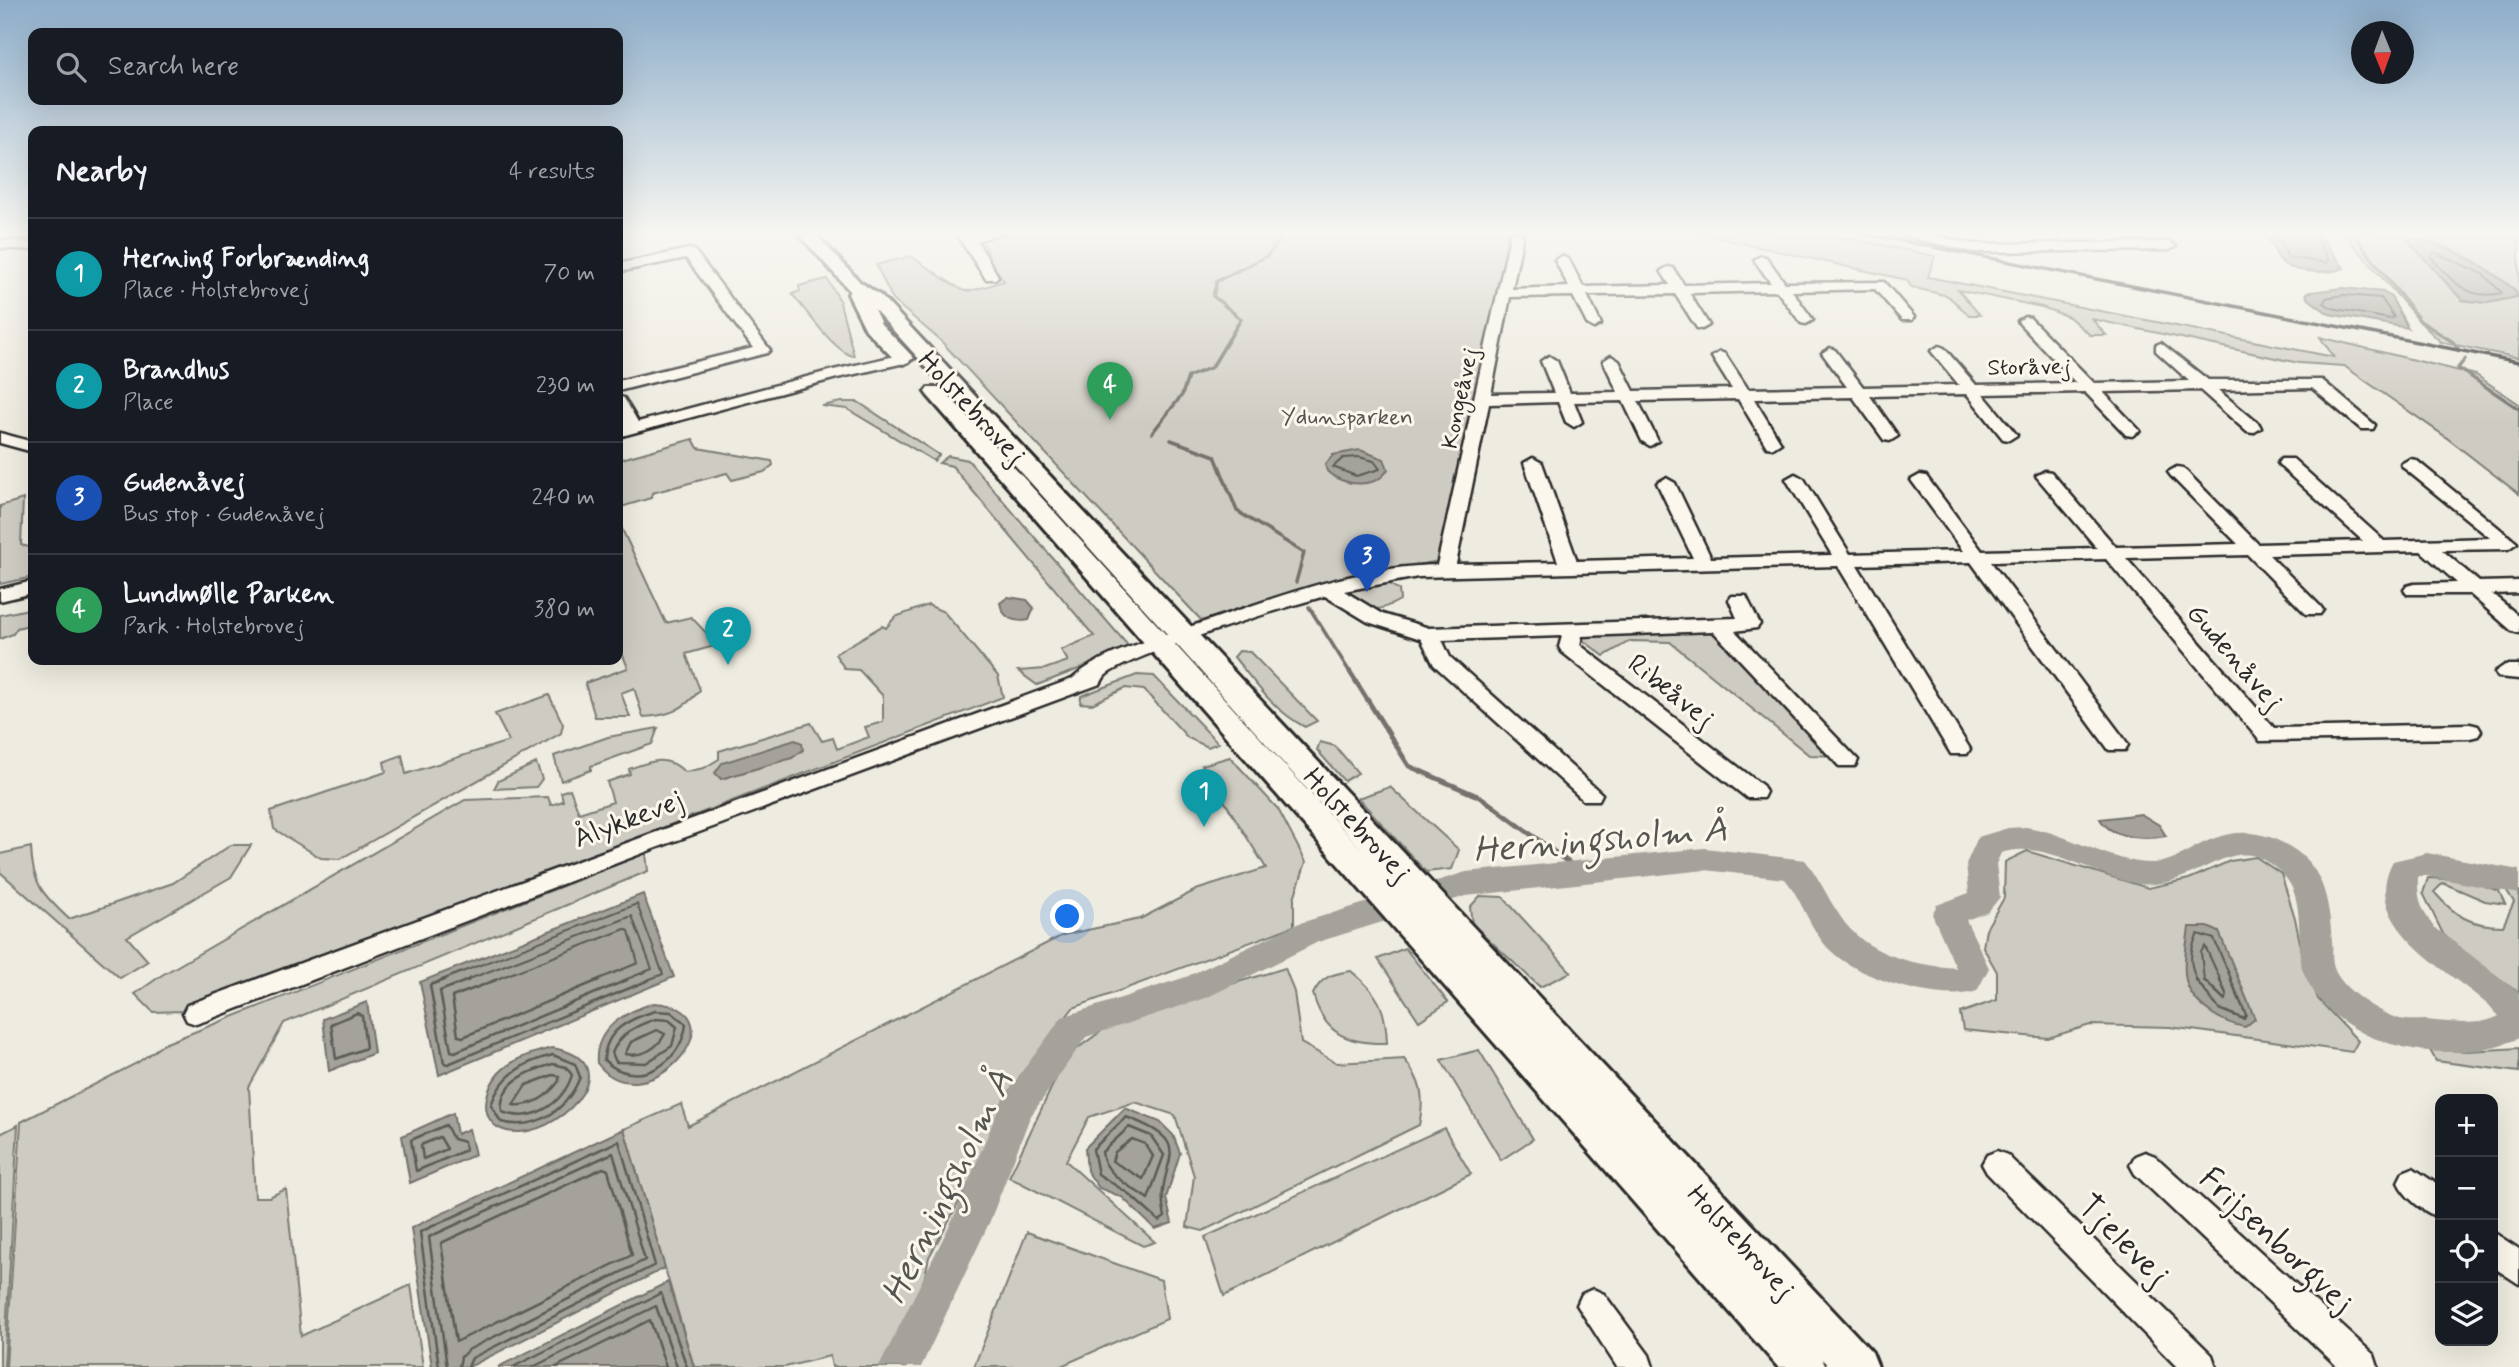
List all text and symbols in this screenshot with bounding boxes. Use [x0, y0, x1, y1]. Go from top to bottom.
north arrow [2351, 21, 2414, 84]
search box [28, 28, 623, 105]
icon: search [52, 48, 90, 86]
text: Search here [108, 50, 239, 84]
text: Nearby [56, 152, 147, 191]
text: 4 results [509, 157, 595, 187]
text: Herning Forbrænding [123, 242, 369, 276]
text: 1 [74, 259, 84, 289]
text: 70 m [543, 259, 595, 289]
text: Place · Holstebrovej [123, 276, 309, 306]
street label: Holstebrovej [909, 344, 1034, 474]
street label: Kongeåvej [1436, 345, 1488, 452]
street label: Storåvej [1987, 352, 2071, 384]
text: Brandhus [123, 354, 229, 388]
pin: 4 [1087, 362, 1133, 420]
text: 2 [73, 371, 85, 401]
text: 230 m [536, 371, 595, 401]
text: Place [123, 388, 174, 418]
park label: Ydunsparken [1281, 403, 1413, 433]
text: Gudenåvej [123, 466, 245, 500]
text: 3 [74, 483, 84, 513]
text: 240 m [531, 483, 595, 513]
text: Bus stop · Gudenåvej [123, 500, 325, 530]
pin: 3 [1344, 534, 1390, 592]
text: Lundmølle Parken [123, 578, 334, 612]
text: 4 [72, 595, 86, 625]
text: 380 m [534, 595, 595, 625]
street label: Gudenåvej [2177, 596, 2291, 719]
pin: 2 [705, 607, 751, 665]
text: Park · Holstebrovej [123, 612, 304, 642]
street label: Ribeåvej [1619, 646, 1722, 738]
street label: Holstebrovej [1294, 761, 1419, 891]
pin: 1 [1181, 769, 1227, 827]
street label: Ålykkevej [568, 782, 689, 858]
water label: Herningsholm Å [1471, 806, 1730, 880]
your location [1050, 899, 1084, 933]
water label: Herningsholm Å [871, 1062, 1030, 1314]
map controls [2435, 1094, 2498, 1346]
button: + [2435, 1094, 2498, 1157]
button: − [2435, 1157, 2498, 1220]
street label: Frijsenborgvej [2187, 1158, 2363, 1327]
street label: Holstebrovej [1678, 1178, 1803, 1308]
street label: Tjelevej [2067, 1185, 2179, 1297]
button: locate [2435, 1220, 2498, 1283]
button: layers [2435, 1283, 2498, 1346]

